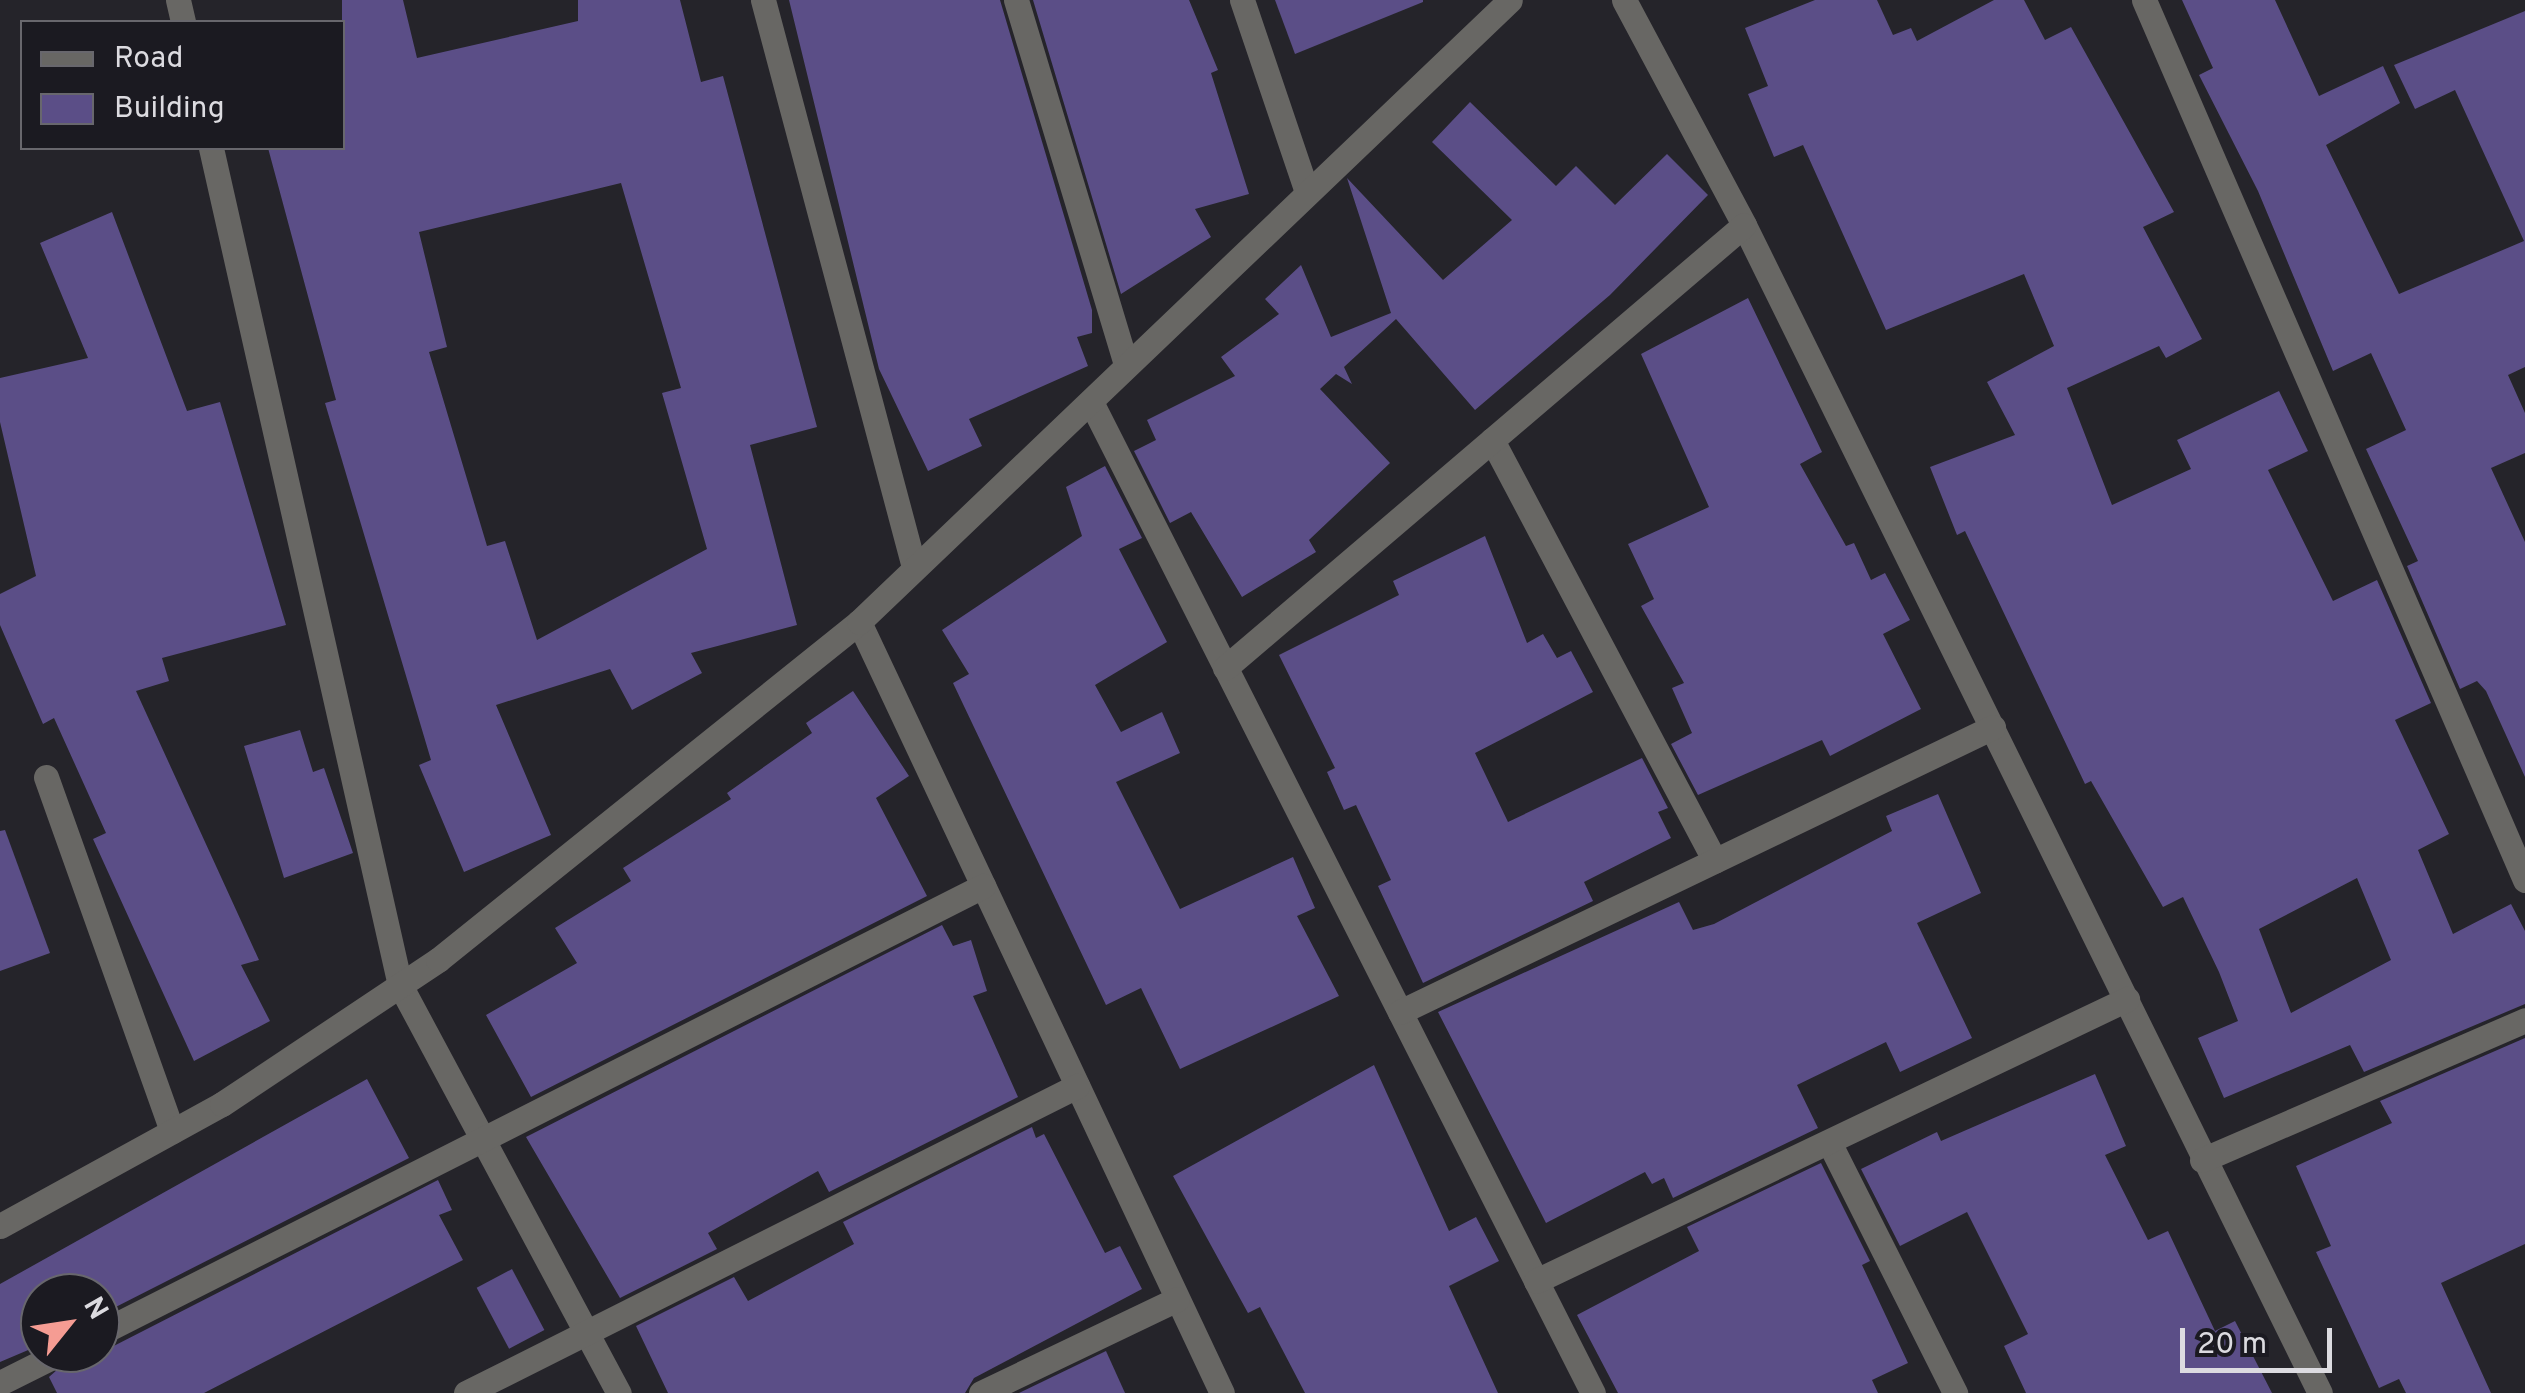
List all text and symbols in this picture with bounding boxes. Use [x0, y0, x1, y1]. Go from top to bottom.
legend [20, 20, 345, 150]
text: Road [114, 41, 183, 78]
text: Building [114, 91, 225, 128]
north arrow [20, 1273, 120, 1373]
text: N [74, 1291, 115, 1327]
scale bar [2185, 1308, 2338, 1370]
text: 20 m [2197, 1327, 2267, 1364]

